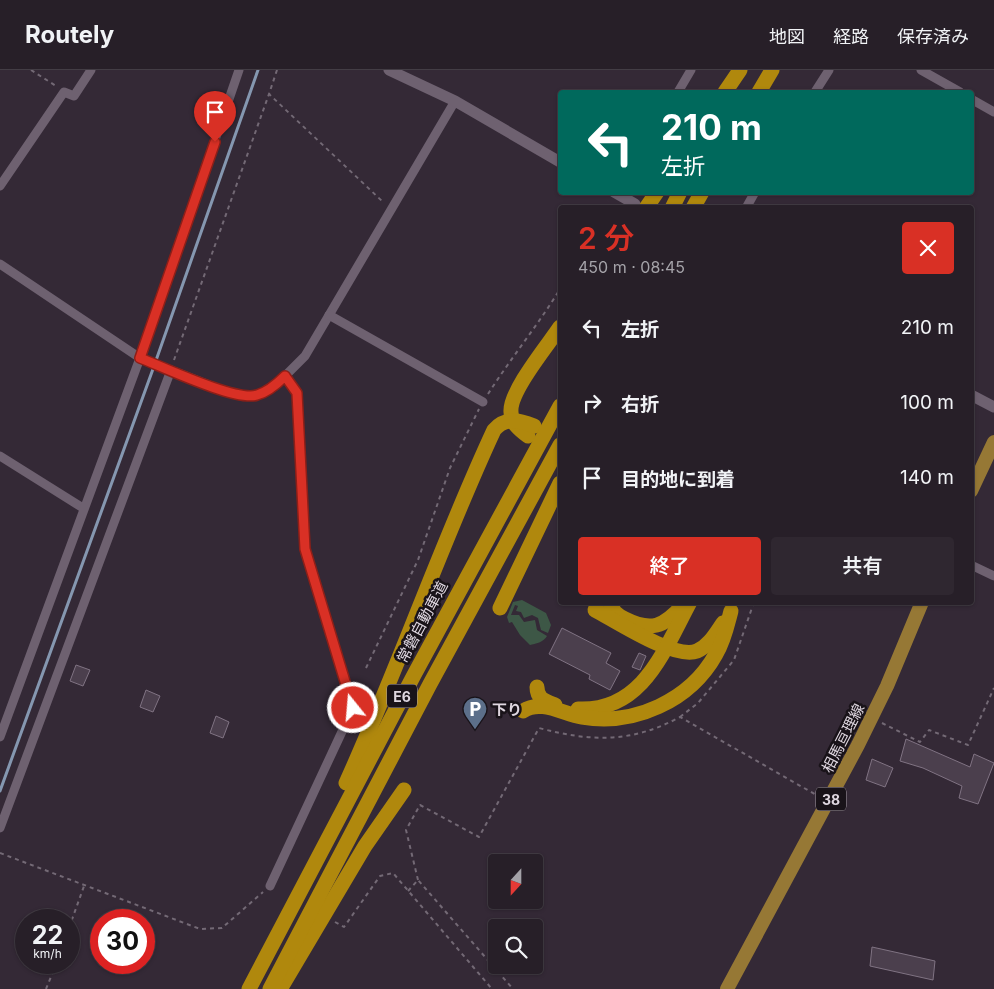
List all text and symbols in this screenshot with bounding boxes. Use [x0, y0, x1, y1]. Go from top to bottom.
text: Routely [25, 20, 114, 49]
text: 地図 [769, 26, 805, 47]
text: 経路 [833, 26, 869, 47]
text: 保存済み [897, 26, 969, 47]
pin [194, 91, 236, 142]
icon: arrive [201, 98, 229, 126]
text: 210 m [661, 106, 762, 148]
icon: left [578, 110, 643, 175]
text: 左折 [661, 153, 705, 179]
text: 2 分 [578, 220, 634, 256]
button: close [902, 222, 954, 274]
text: 450 m · 08:45 [578, 257, 685, 277]
icon: left [578, 314, 606, 342]
text: 210 m [901, 316, 954, 339]
text: 左折 [621, 318, 659, 341]
icon: right [578, 389, 606, 417]
text: 100 m [900, 391, 954, 414]
text: 右折 [621, 393, 659, 416]
icon: arrive [578, 464, 606, 492]
text: 140 m [900, 466, 954, 489]
text: 目的地に到着 [621, 468, 735, 491]
button: 終了 [578, 537, 761, 595]
button: 共有 [771, 537, 954, 595]
street label: 常磐自動車道 [392, 578, 452, 666]
position arrow [326, 681, 378, 733]
road number: E6 [387, 684, 417, 708]
parking icon: 下り [462, 696, 488, 730]
place label: 下り [492, 700, 522, 719]
street label: 相馬亘理線 [818, 700, 868, 776]
road number: 38 [816, 788, 846, 811]
north arrow [488, 854, 542, 909]
map controls [488, 854, 543, 974]
speed limit sign: 30 [90, 909, 155, 974]
button: search [488, 919, 543, 974]
text: 22 [32, 920, 63, 950]
text: km/h [33, 946, 62, 961]

